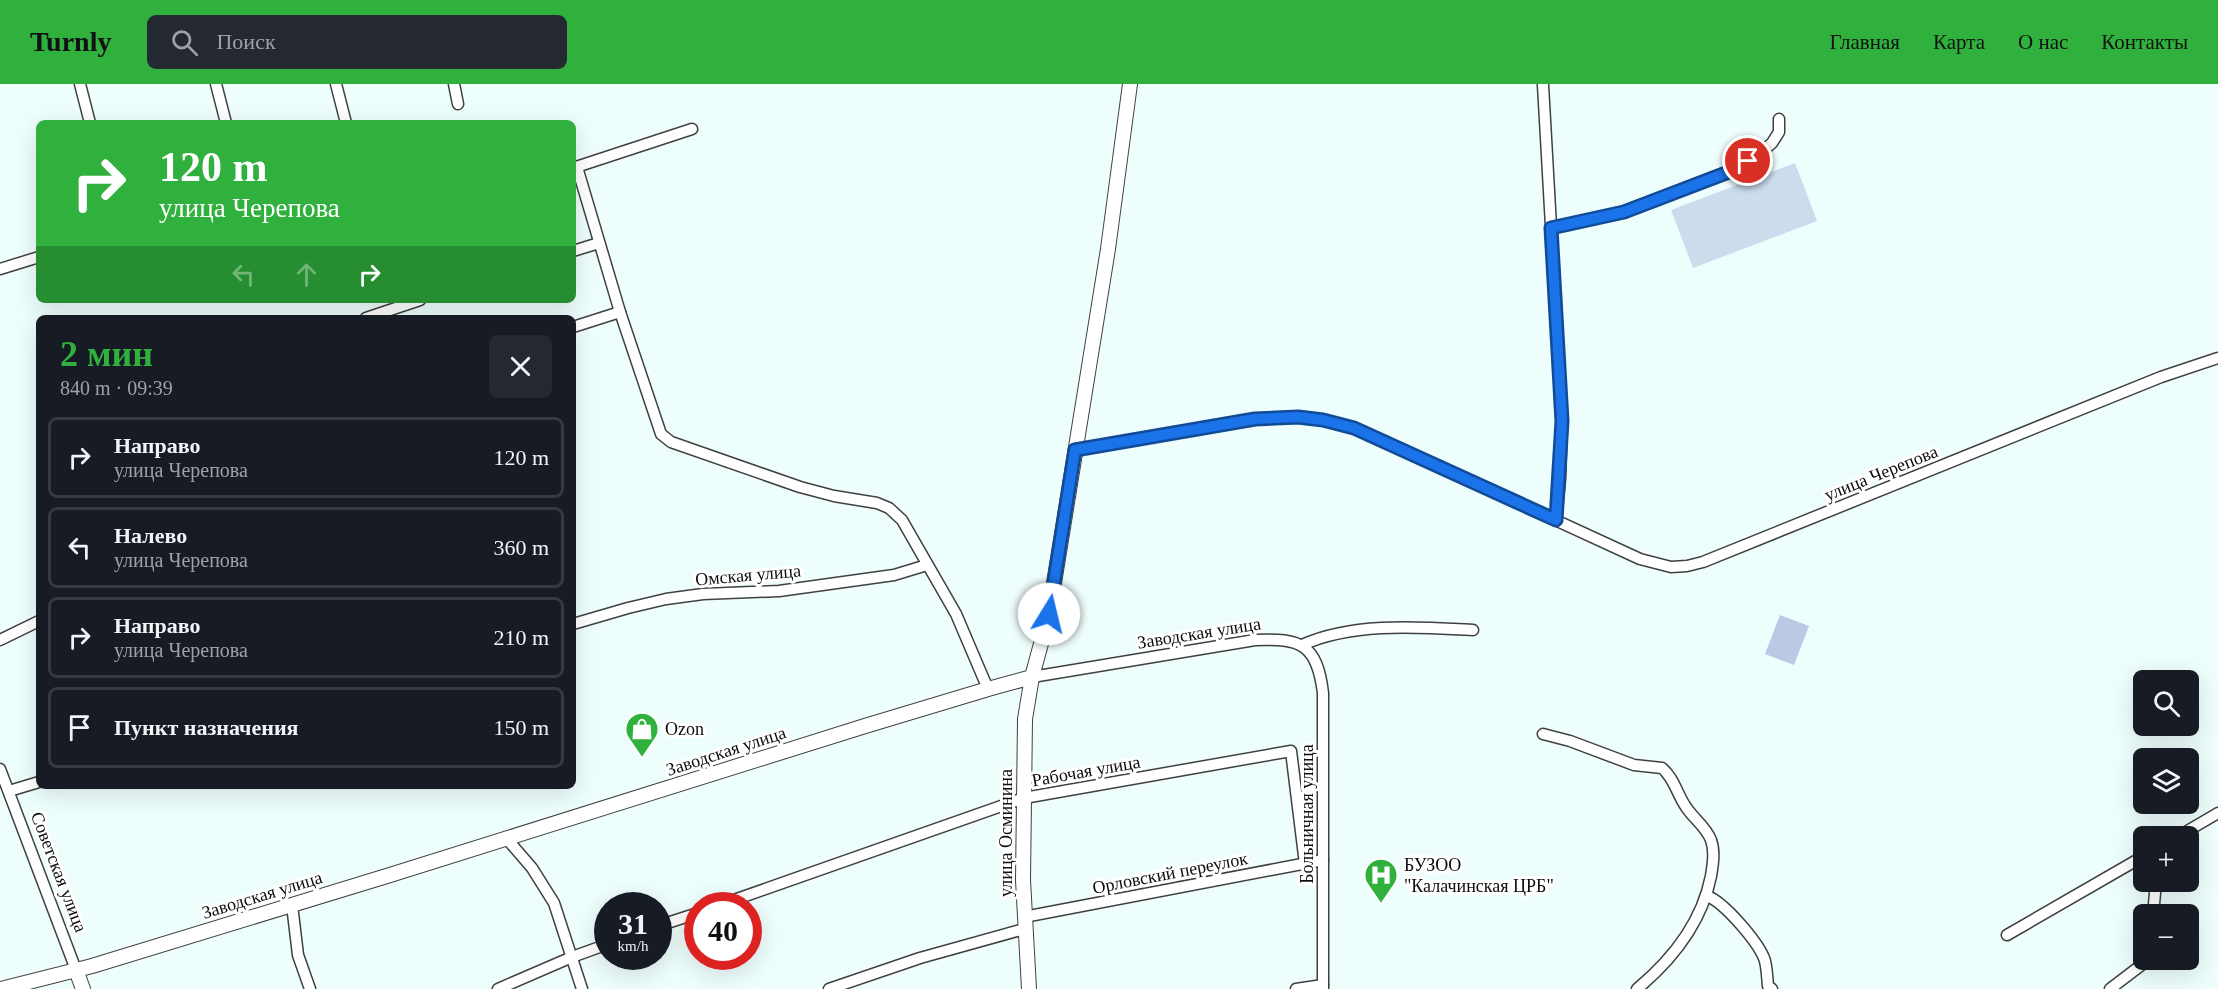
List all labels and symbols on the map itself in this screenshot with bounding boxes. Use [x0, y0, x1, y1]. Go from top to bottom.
pin [1722, 135, 1773, 186]
street label: улица Черепова [1821, 441, 1941, 505]
street label: Омская улица [694, 560, 802, 590]
position arrow [1017, 582, 1081, 646]
street label: Заводская улица [1136, 613, 1262, 653]
shop icon: Ozon [624, 711, 660, 758]
place label: Ozon [665, 719, 704, 739]
street label: Заводская улица [664, 722, 788, 780]
street label: Больничная улица [1297, 744, 1317, 884]
street label: Рабочая улица [1030, 752, 1142, 790]
street label: улица Осминина [996, 769, 1016, 897]
street label: Советская улица [27, 809, 91, 935]
street label: Орловский переулок [1091, 848, 1250, 898]
place label: БУЗОО "Калачинская ЦРБ" [1404, 855, 1554, 896]
hospital icon: БУЗОО "Калачинская ЦРБ" [1363, 857, 1399, 904]
street label: Заводская улица [199, 867, 325, 923]
speed limit sign: 40 [684, 892, 762, 970]

